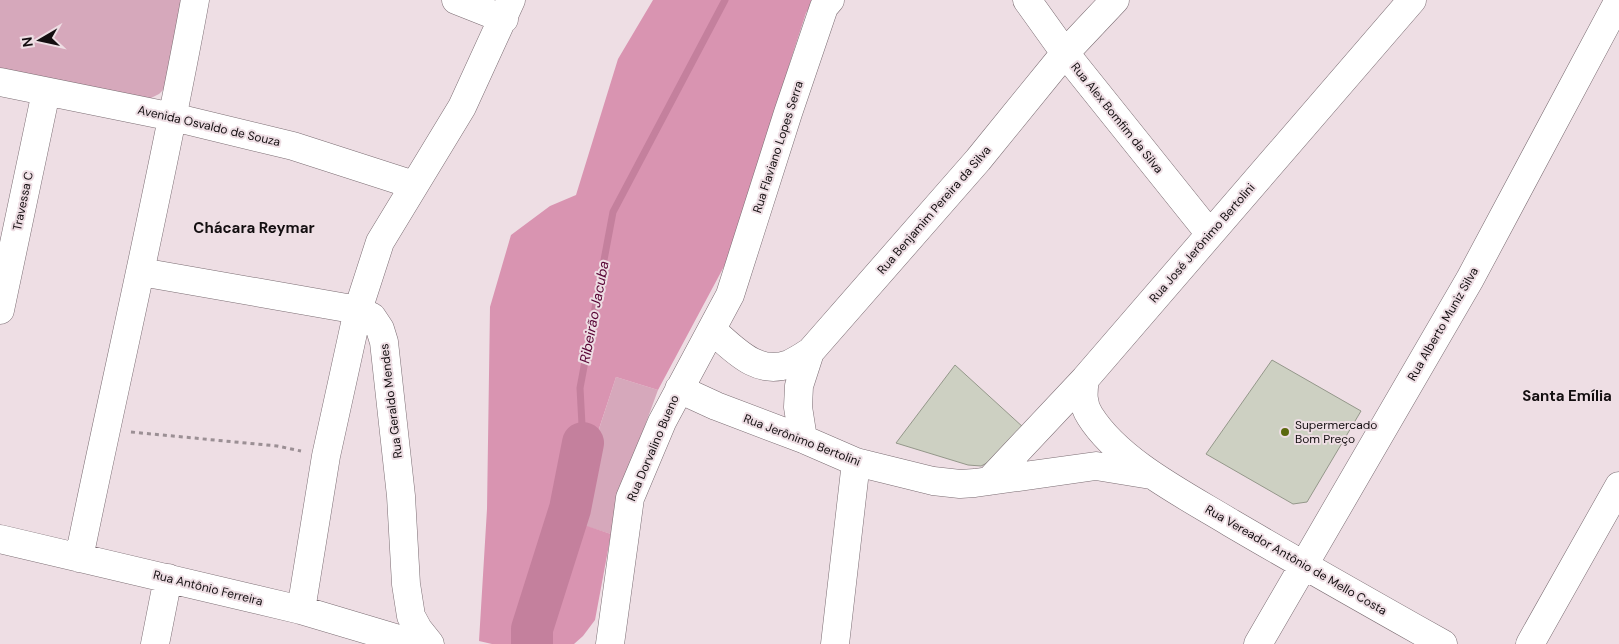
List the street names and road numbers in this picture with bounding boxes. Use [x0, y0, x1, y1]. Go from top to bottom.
street label: Rua Alex Bomfim da Silva [1067, 59, 1167, 177]
street label: Rua Flaviano Lopes Serra [749, 79, 807, 215]
street label: Avenida Osvaldo de Souza [136, 102, 282, 150]
street label: Rua Benjamim Pereira da Silva [874, 142, 994, 278]
street label: Travessa C [9, 170, 37, 232]
street label: Rua José Jerônimo Bertolini [1146, 180, 1258, 306]
street label: Rua Alberto Muniz Silva [1404, 264, 1482, 384]
street label: Rua Geraldo Mendes [376, 343, 406, 459]
street label: Rua Dorvalino Bueno [623, 393, 683, 503]
street label: Rua Jerônimo Bertolini [741, 410, 863, 470]
street label: Rua Vereador Antônio de Mello Costa [1202, 501, 1390, 619]
street label: Rua Antônio Ferreira [151, 567, 265, 609]

